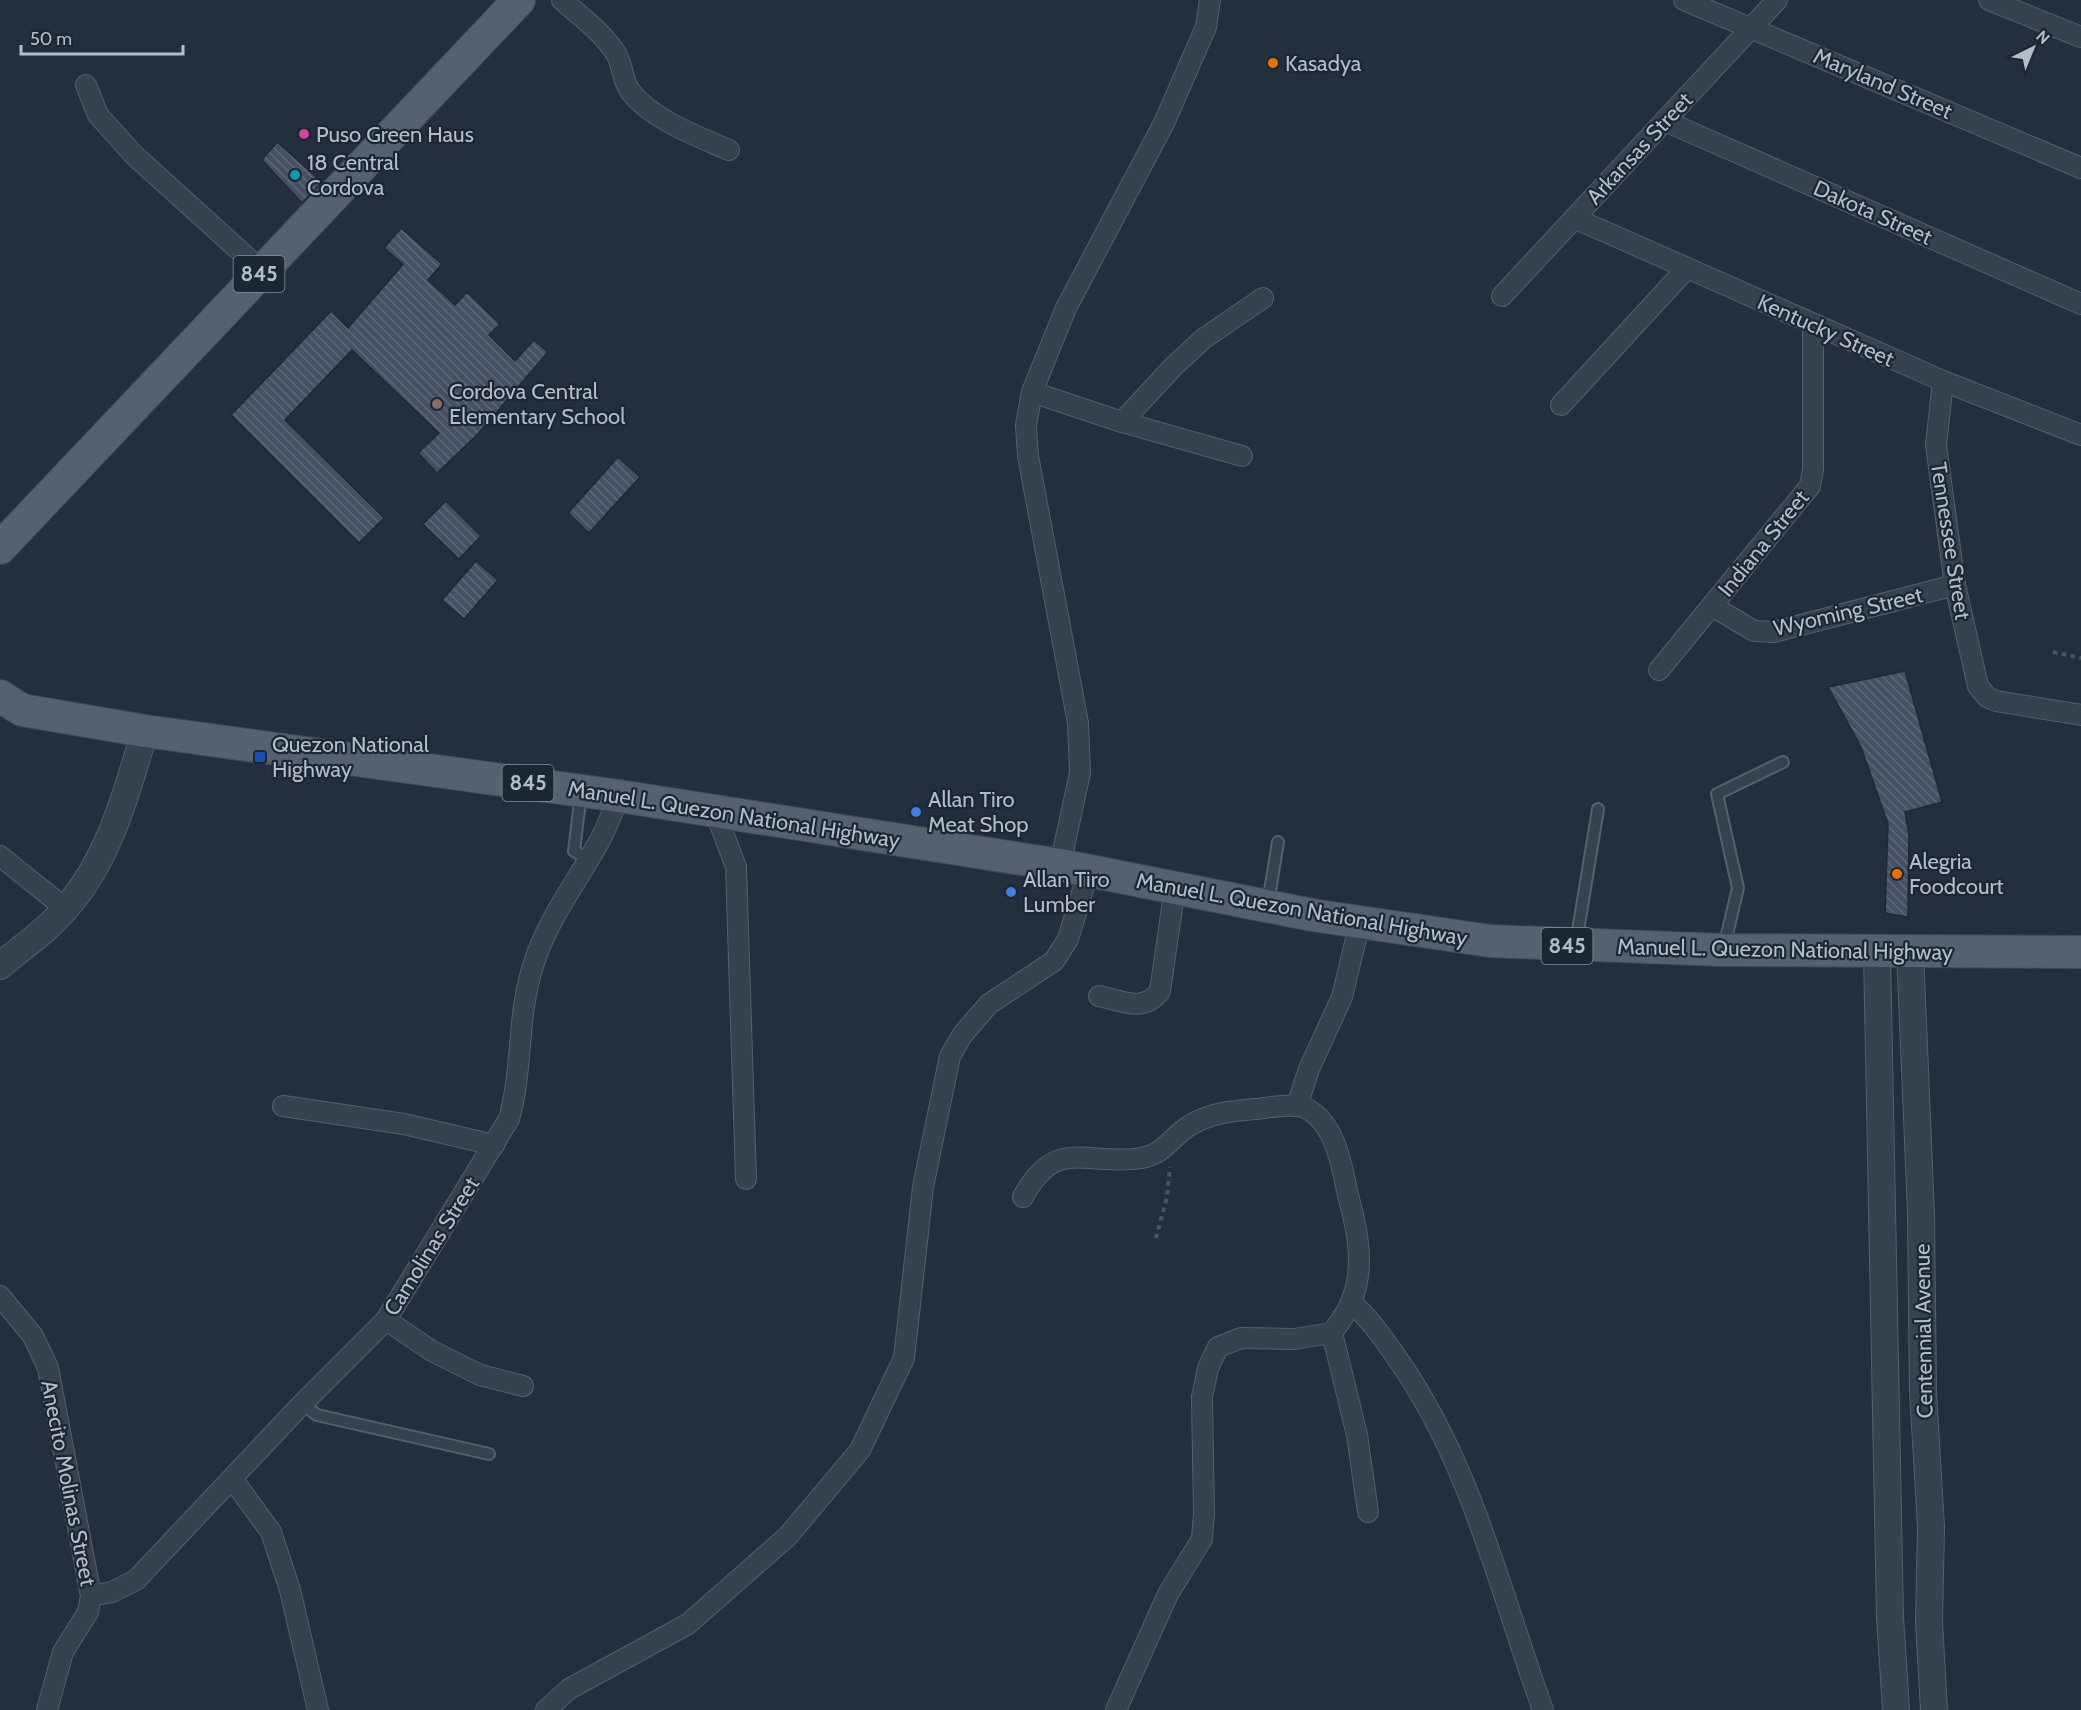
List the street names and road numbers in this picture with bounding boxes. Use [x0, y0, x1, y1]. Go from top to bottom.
street label: Maryland Street [1809, 42, 1957, 125]
street label: Arkansas Street [1581, 86, 1699, 210]
street label: Dakota Street [1809, 174, 1937, 251]
road number: 845 [234, 256, 284, 292]
street label: Kentucky Street [1753, 288, 1899, 373]
street label: Tennessee Street [1925, 460, 1976, 622]
street label: Indiana Street [1712, 484, 1815, 602]
street label: Wyoming Street [1771, 581, 1926, 642]
road number: 845 [502, 765, 554, 801]
street label: Manuel L. Quezon National Highway [566, 775, 902, 854]
street label: Manuel L. Quezon National Highway [1134, 867, 1470, 952]
road number: 845 [1542, 928, 1592, 964]
street label: Manuel L. Quezon National Highway [1617, 933, 1953, 966]
street label: Camolinas Street [378, 1171, 485, 1321]
street label: Centennial Avenue [1908, 1243, 1939, 1419]
street label: Anecito Molinas Street [35, 1378, 102, 1589]

